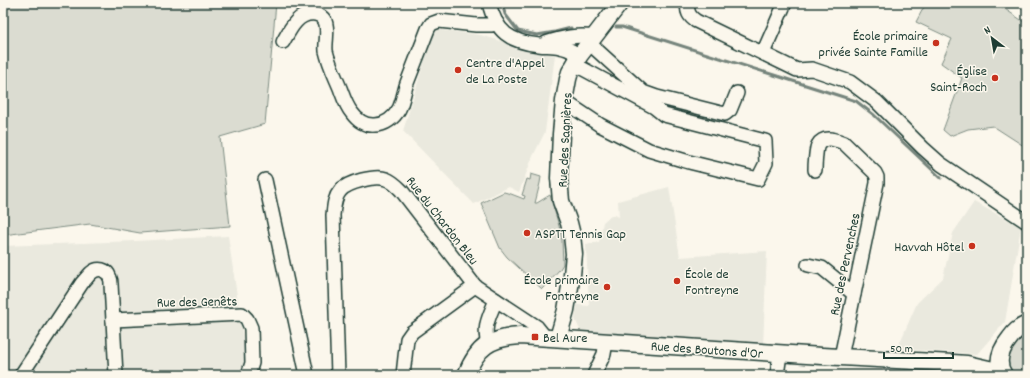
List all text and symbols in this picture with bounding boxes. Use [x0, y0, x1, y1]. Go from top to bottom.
north arrow [972, 18, 1012, 58]
text: N [981, 23, 995, 39]
place label: École primaire privée Sainte Famille [818, 27, 928, 63]
marker: École primaire privée Sainte Famille [931, 38, 941, 48]
place label: Centre d'Appel de La Poste [466, 54, 545, 90]
place label: Église Saint-Roch [930, 62, 987, 98]
marker: Centre d'Appel de La Poste [453, 65, 463, 75]
marker: Église Saint-Roch [990, 73, 1000, 83]
street label: Rue des Sagnières [554, 92, 578, 188]
street label: Rue du Chardon Bleu [400, 173, 482, 270]
street label: Rue des Pervenches [825, 211, 867, 318]
place label: ASPTT Tennis Gap [535, 225, 626, 245]
marker: ASPTT Tennis Gap [522, 228, 532, 238]
place label: Havvah Hôtel [894, 238, 965, 258]
marker: Havvah Hôtel [967, 241, 977, 251]
place label: École de Fontreyne [685, 265, 739, 301]
place label: École primaire Fontreyne [524, 271, 599, 307]
marker: École de Fontreyne [672, 276, 682, 286]
marker: École primaire Fontreyne [602, 282, 612, 292]
street label: Rue des Genêts [156, 292, 238, 314]
place label: Bel Aure [543, 329, 587, 349]
marker: Bel Aure [530, 332, 540, 342]
scale bar [884, 334, 953, 360]
street label: Rue des Boutons d'Or [650, 337, 764, 365]
text: 50 m [890, 341, 913, 358]

